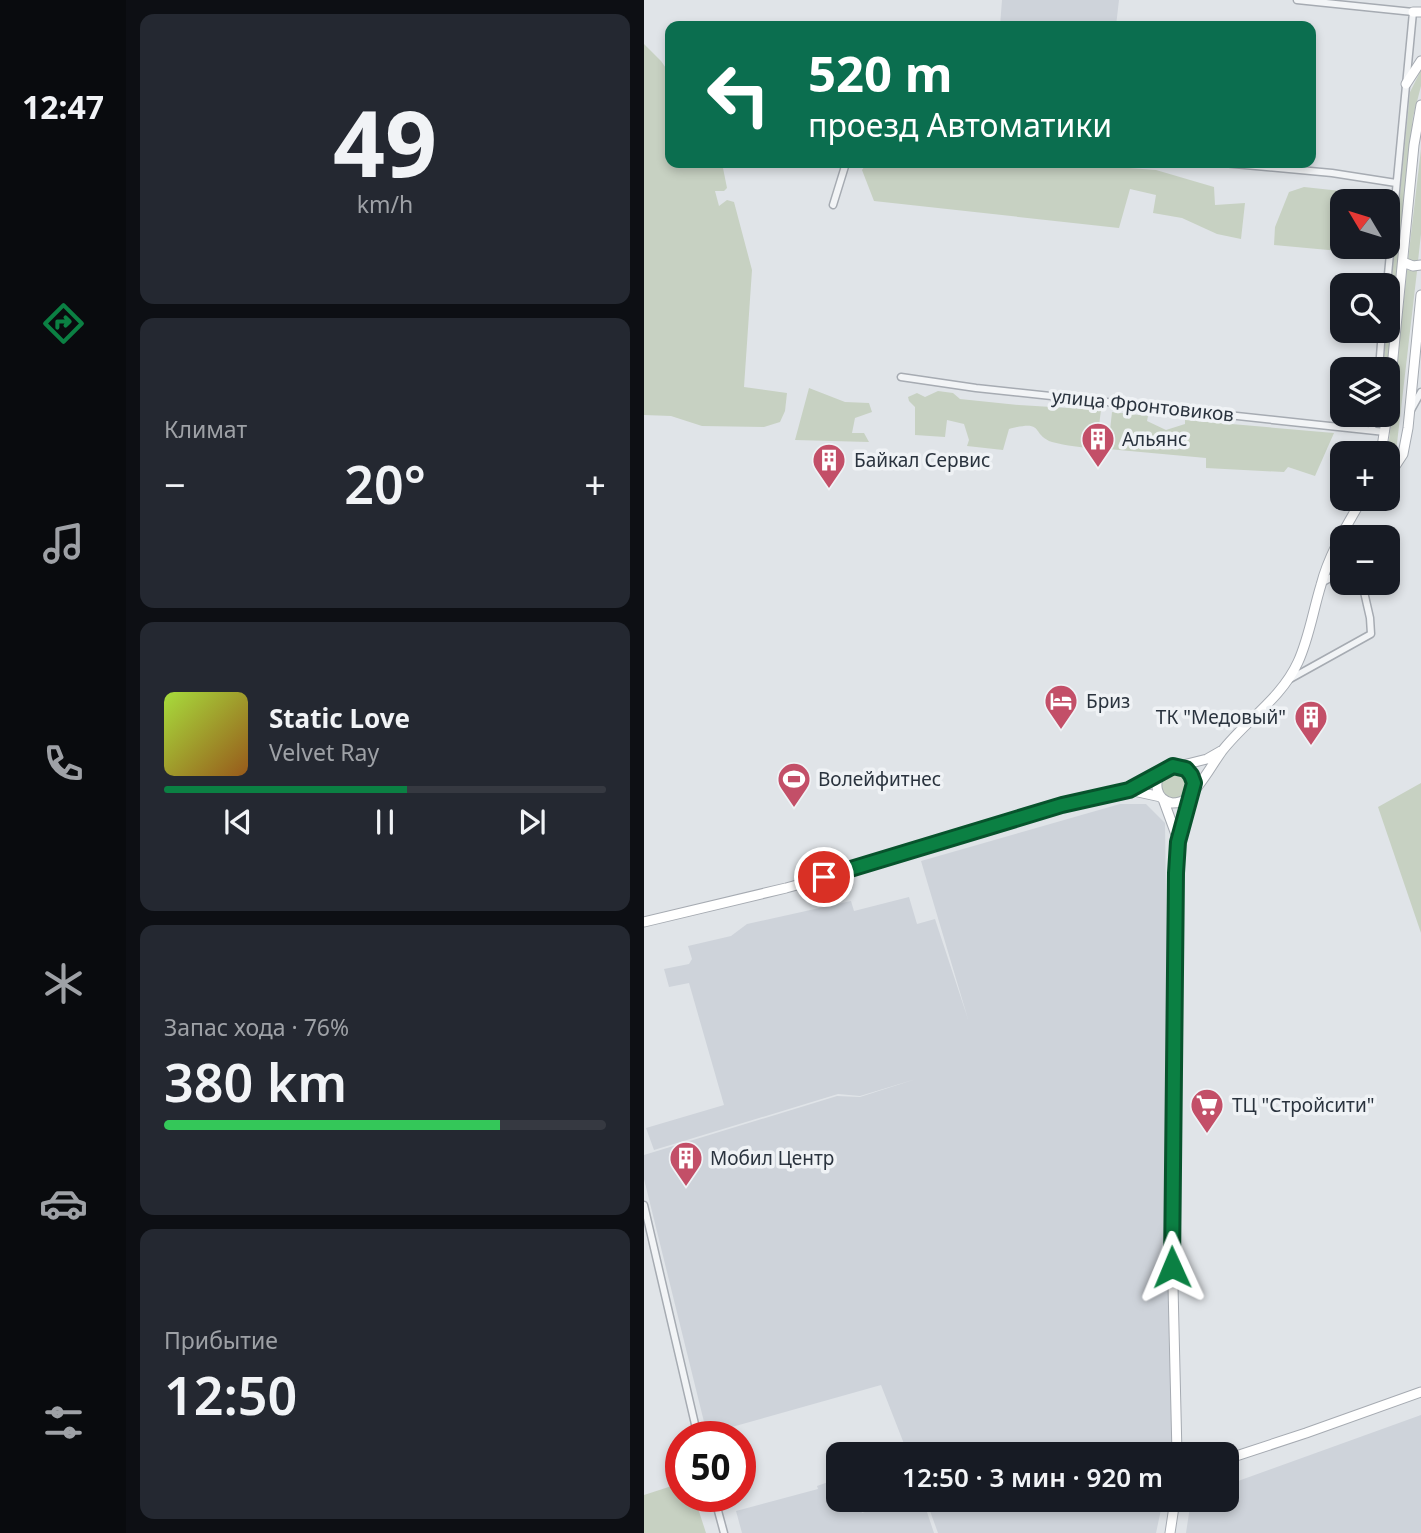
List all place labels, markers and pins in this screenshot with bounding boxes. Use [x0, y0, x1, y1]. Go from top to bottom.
building icon: Альянс [1079, 420, 1117, 469]
place label: Альянс [1122, 426, 1187, 452]
building icon: Байкал Сервис [810, 441, 848, 490]
place label: Байкал Сервис [854, 447, 990, 473]
hotel icon: Бриз [1042, 682, 1080, 731]
place label: Бриз [1086, 688, 1130, 714]
building icon: ТК "Медовый" [1292, 698, 1330, 747]
place label: ТК "Медовый" [1156, 704, 1286, 730]
sports icon: Волейфитнес [775, 760, 813, 809]
place label: Волейфитнес [818, 766, 941, 792]
pin [794, 847, 854, 907]
supermarket icon: ТЦ "Стройсити" [1188, 1086, 1226, 1135]
place label: ТЦ "Стройсити" [1232, 1092, 1375, 1118]
building icon: Мобил Центр [667, 1139, 705, 1188]
place label: Мобил Центр [710, 1145, 834, 1171]

